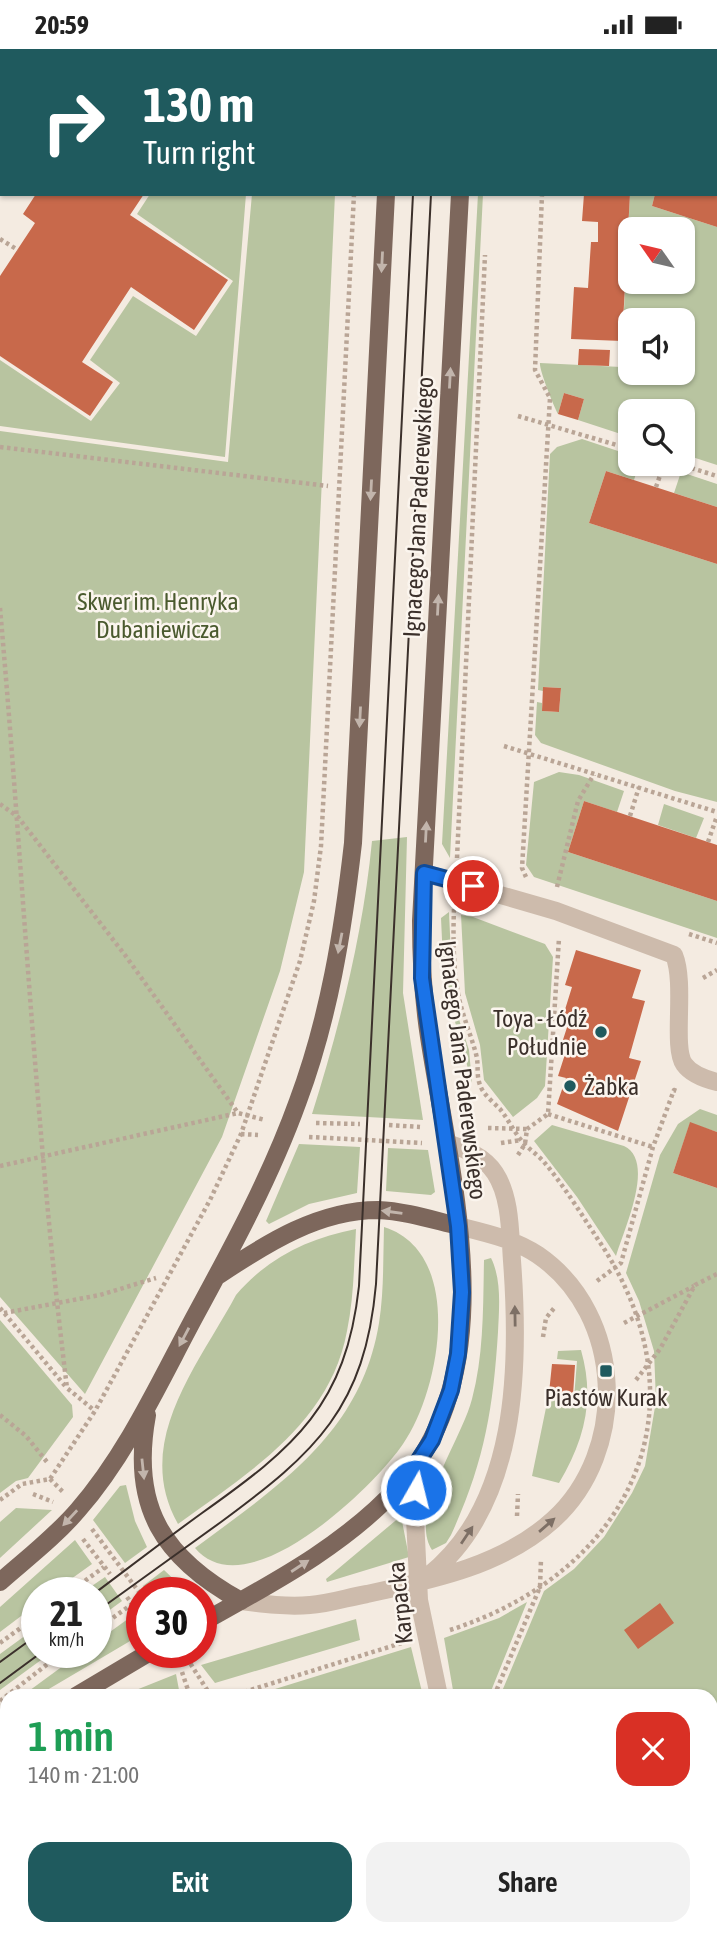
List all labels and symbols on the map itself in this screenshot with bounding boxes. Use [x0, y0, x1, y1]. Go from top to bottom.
north arrow [618, 217, 695, 294]
one-way arrow [377, 252, 388, 274]
one-way arrow [445, 367, 456, 389]
street label: Ignacego Jana Paderewskiego [398, 376, 438, 638]
one-way arrow [365, 479, 376, 501]
park label: Skwer im. Henryka Dubaniewicza [77, 588, 239, 643]
one-way arrow [432, 594, 443, 616]
one-way arrow [354, 706, 365, 728]
one-way arrow [420, 821, 431, 843]
pin [443, 856, 503, 916]
one-way arrow [335, 932, 346, 954]
street label: Ignacego Jana Paderewskiego [434, 939, 492, 1201]
place label: Toya - Łódź Południe [493, 1005, 587, 1060]
marker: Toya - Łódź Południe [593, 1024, 609, 1040]
place label: Żabka [584, 1073, 639, 1100]
marker: Żabka [562, 1078, 578, 1094]
one-way arrow [381, 1206, 403, 1217]
one-way arrow [510, 1304, 521, 1326]
one-way arrow [178, 1327, 190, 1346]
marker: Piastów Kurak [598, 1363, 614, 1379]
place label: Piastów Kurak [544, 1384, 668, 1411]
position arrow [379, 1453, 453, 1527]
one-way arrow [138, 1458, 149, 1480]
one-way arrow [62, 1510, 79, 1527]
one-way arrow [538, 1517, 556, 1533]
one-way arrow [460, 1526, 474, 1544]
one-way arrow [290, 1559, 310, 1572]
street label: Karpacka [382, 1560, 418, 1646]
speed limit sign: 30 [126, 1577, 217, 1668]

